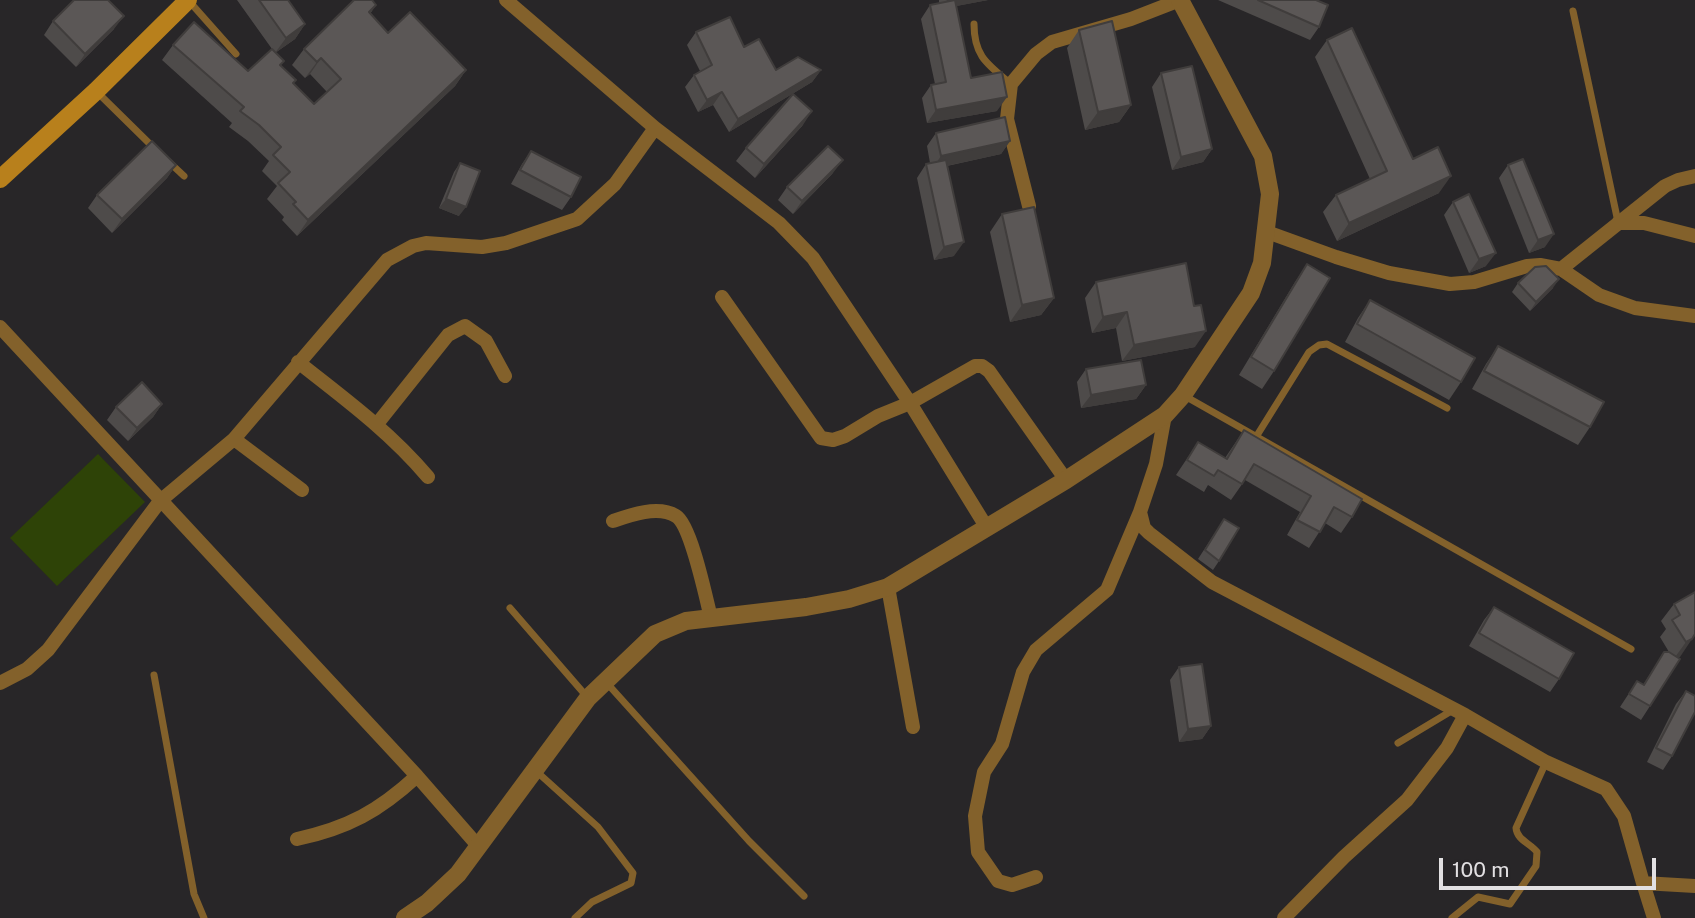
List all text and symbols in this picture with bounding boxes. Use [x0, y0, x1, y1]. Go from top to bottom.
scale bar [1443, 844, 1660, 888]
text: 100 m [1452, 857, 1509, 882]

